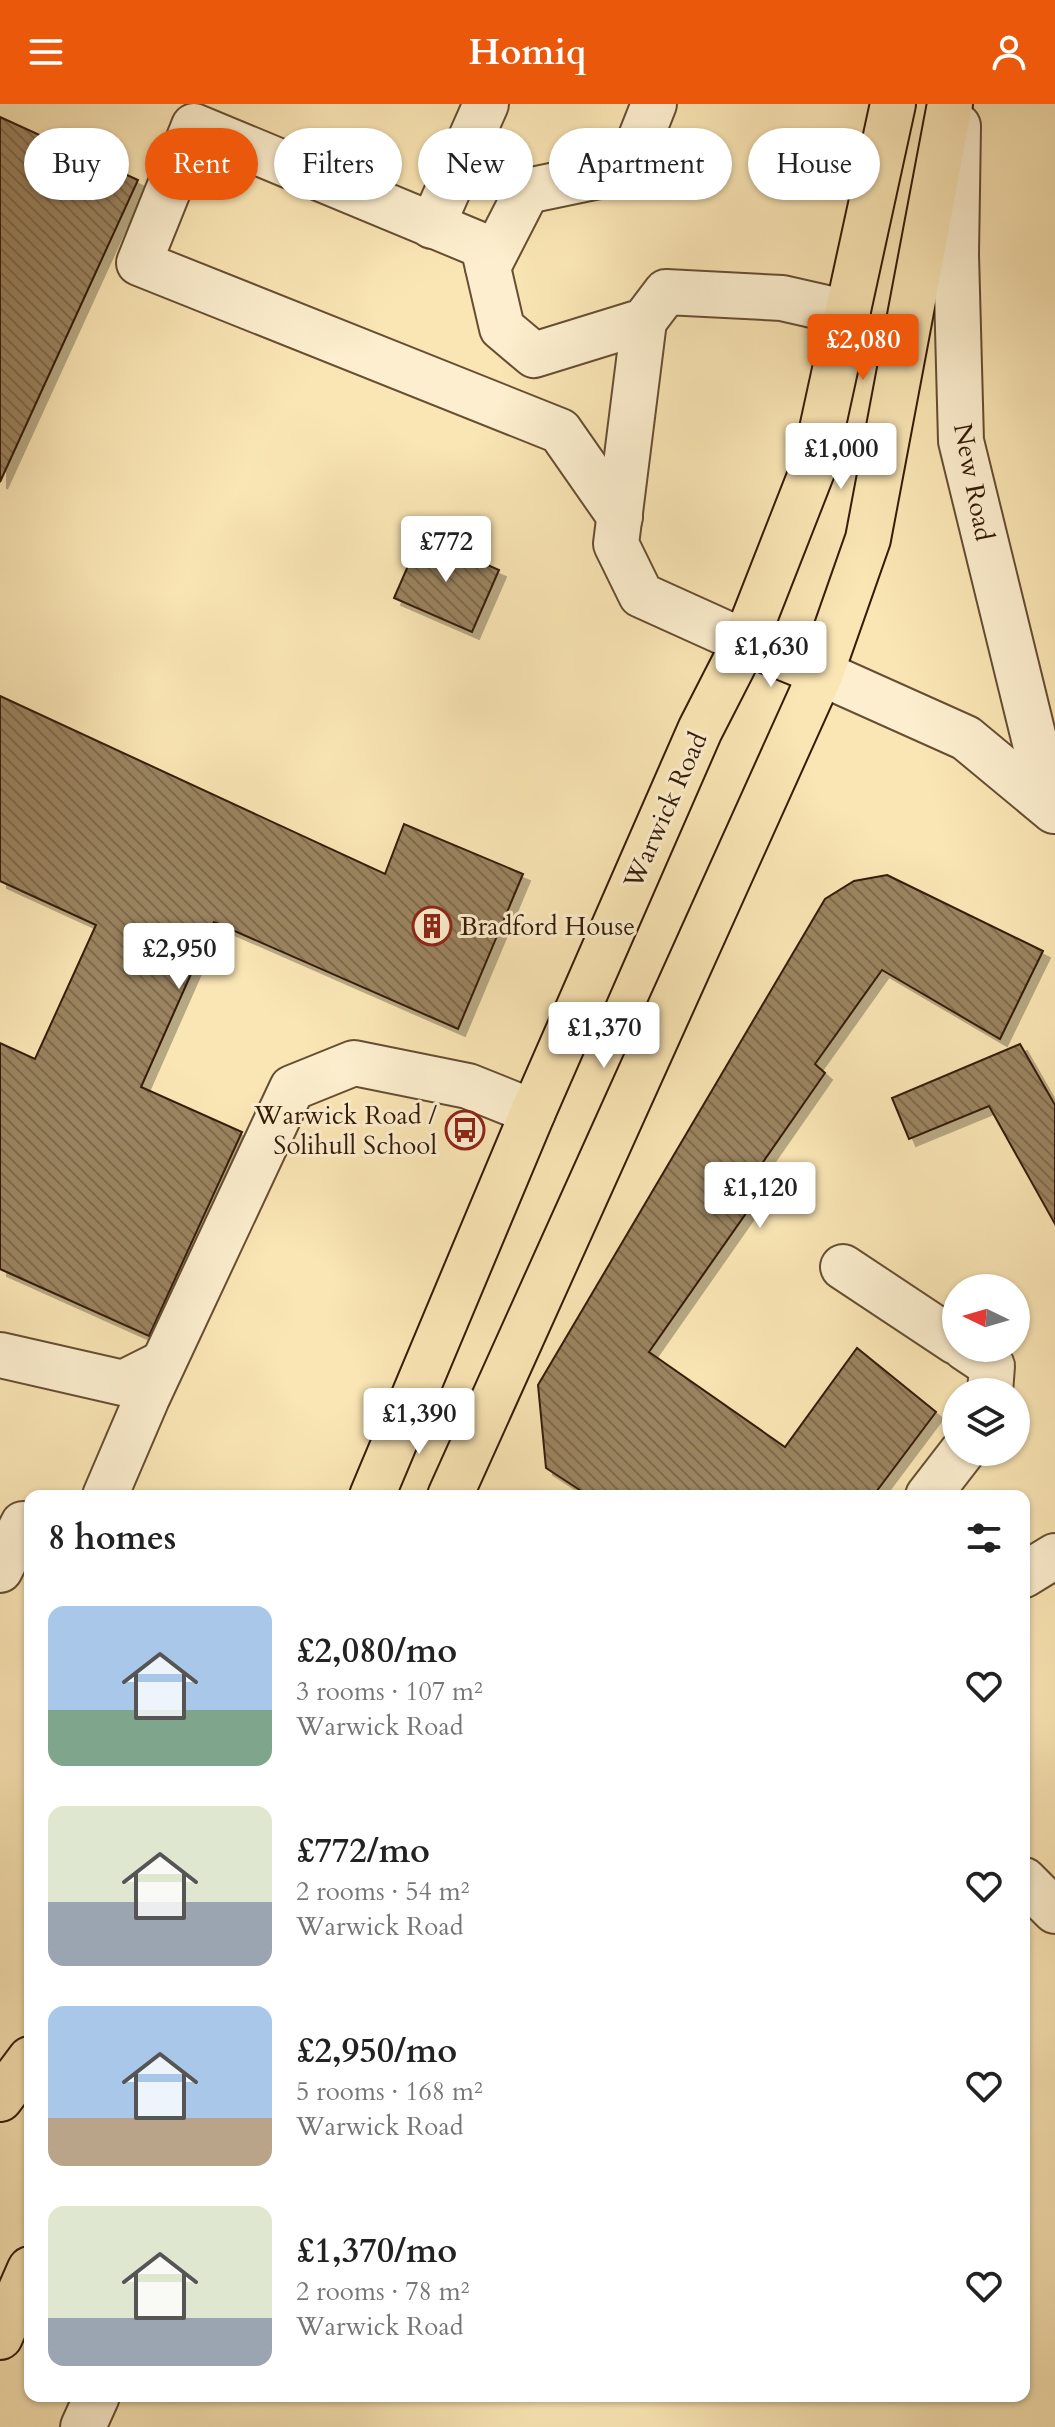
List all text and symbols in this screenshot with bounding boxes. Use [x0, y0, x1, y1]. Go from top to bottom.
text: Homiq [469, 28, 586, 77]
icon: menu [24, 30, 68, 74]
icon: person [987, 30, 1031, 74]
chip: Buy [24, 128, 129, 200]
chip: Rent [145, 128, 258, 200]
chip: Filters [274, 128, 402, 200]
chip: New [418, 128, 533, 200]
chip: Apartment [549, 128, 732, 200]
chip: House [748, 128, 880, 200]
pin: £2,080 [798, 314, 928, 382]
text: £2,080 [826, 322, 900, 357]
street label: New Road [945, 420, 1002, 544]
pin: £1,000 [776, 423, 906, 491]
text: £1,000 [804, 431, 878, 466]
pin: £772 [399, 516, 493, 584]
text: £772 [419, 524, 473, 559]
pin: £1,630 [706, 621, 836, 689]
text: £1,630 [734, 629, 808, 664]
street label: Warwick Road [615, 726, 716, 895]
building icon: Bradford House [411, 905, 453, 947]
place label: Bradford House [460, 909, 635, 944]
pin: £2,950 [114, 923, 244, 991]
text: £2,950 [142, 931, 216, 966]
pin: £1,370 [539, 1002, 669, 1070]
text: £1,370 [567, 1010, 641, 1045]
place label: Warwick Road / Solihull School [253, 1098, 438, 1163]
bus stop icon: Warwick Road / Solihull School [444, 1109, 486, 1151]
pin: £1,120 [695, 1162, 825, 1230]
text: £1,120 [723, 1170, 797, 1205]
north arrow [942, 1274, 1030, 1362]
map controls [942, 1274, 1030, 1466]
button: layers [942, 1378, 1030, 1466]
pin: £1,390 [354, 1388, 484, 1456]
text: £1,390 [382, 1396, 456, 1431]
text: 8 homes [48, 1515, 176, 1561]
icon: filters [962, 1516, 1006, 1560]
text: £2,080/mo [296, 1628, 457, 1674]
icon: home [112, 1638, 208, 1734]
icon: heart [962, 1664, 1006, 1708]
text: 3 rooms · 107 m² [296, 1674, 483, 1709]
text: Warwick Road [296, 1709, 464, 1744]
text: £772/mo [296, 1828, 430, 1874]
icon: home [112, 1838, 208, 1934]
icon: heart [962, 1864, 1006, 1908]
text: 2 rooms · 54 m² [296, 1874, 469, 1909]
text: Warwick Road [296, 1909, 464, 1944]
text: £2,950/mo [296, 2028, 457, 2074]
icon: home [112, 2038, 208, 2134]
icon: heart [962, 2064, 1006, 2108]
text: 5 rooms · 168 m² [296, 2074, 483, 2109]
text: Warwick Road [296, 2109, 464, 2144]
text: £1,370/mo [296, 2228, 457, 2274]
icon: home [112, 2238, 208, 2334]
icon: heart [962, 2264, 1006, 2308]
text: 2 rooms · 78 m² [296, 2274, 469, 2309]
text: Warwick Road [296, 2309, 464, 2344]

